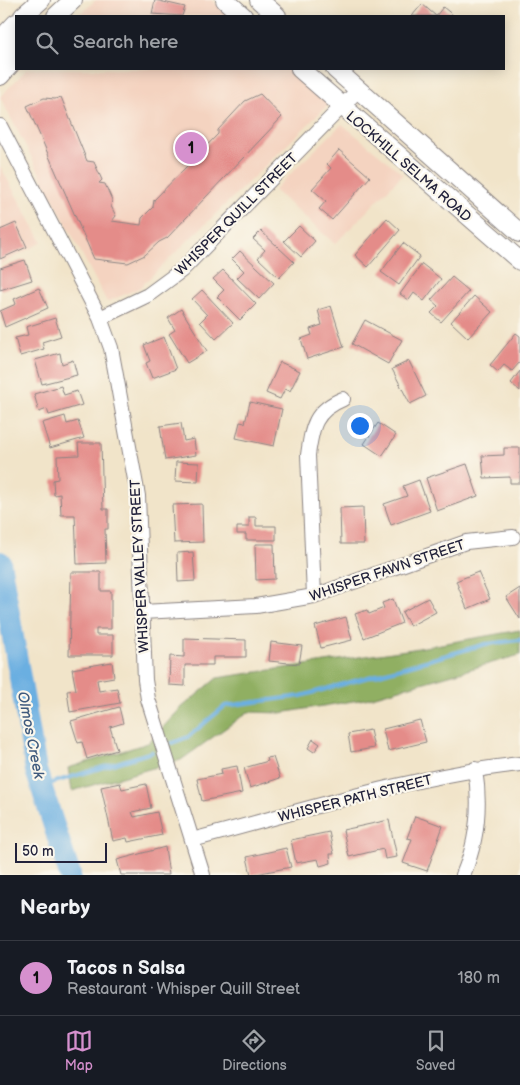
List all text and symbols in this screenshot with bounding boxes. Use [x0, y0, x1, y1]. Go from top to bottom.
search box [15, 15, 505, 70]
icon: search [33, 29, 61, 57]
text: Search here [73, 31, 178, 54]
street label: LOCKHILL SELMA ROAD [343, 107, 475, 225]
pin: 1 [175, 129, 207, 167]
street label: WHISPER QUILL STREET [172, 149, 301, 279]
your location [347, 413, 373, 439]
street label: WHISPER VALLEY STREET [126, 478, 153, 653]
street label: WHISPER FAWN STREET [307, 536, 468, 605]
water label: Olmos Creek [13, 690, 48, 781]
street label: WHISPER PATH STREET [276, 771, 434, 826]
scale bar [15, 840, 108, 863]
text: 50 m [22, 843, 54, 860]
text: Nearby [20, 895, 90, 920]
text: Tacos n Salsa [67, 957, 186, 980]
text: 1 [33, 969, 39, 988]
text: 180 m [458, 969, 500, 988]
text: Restaurant · Whisper Quill Street [67, 980, 300, 999]
tab: Map [65, 1027, 93, 1074]
tab: Directions [222, 1027, 287, 1074]
tab: Saved [416, 1027, 455, 1074]

